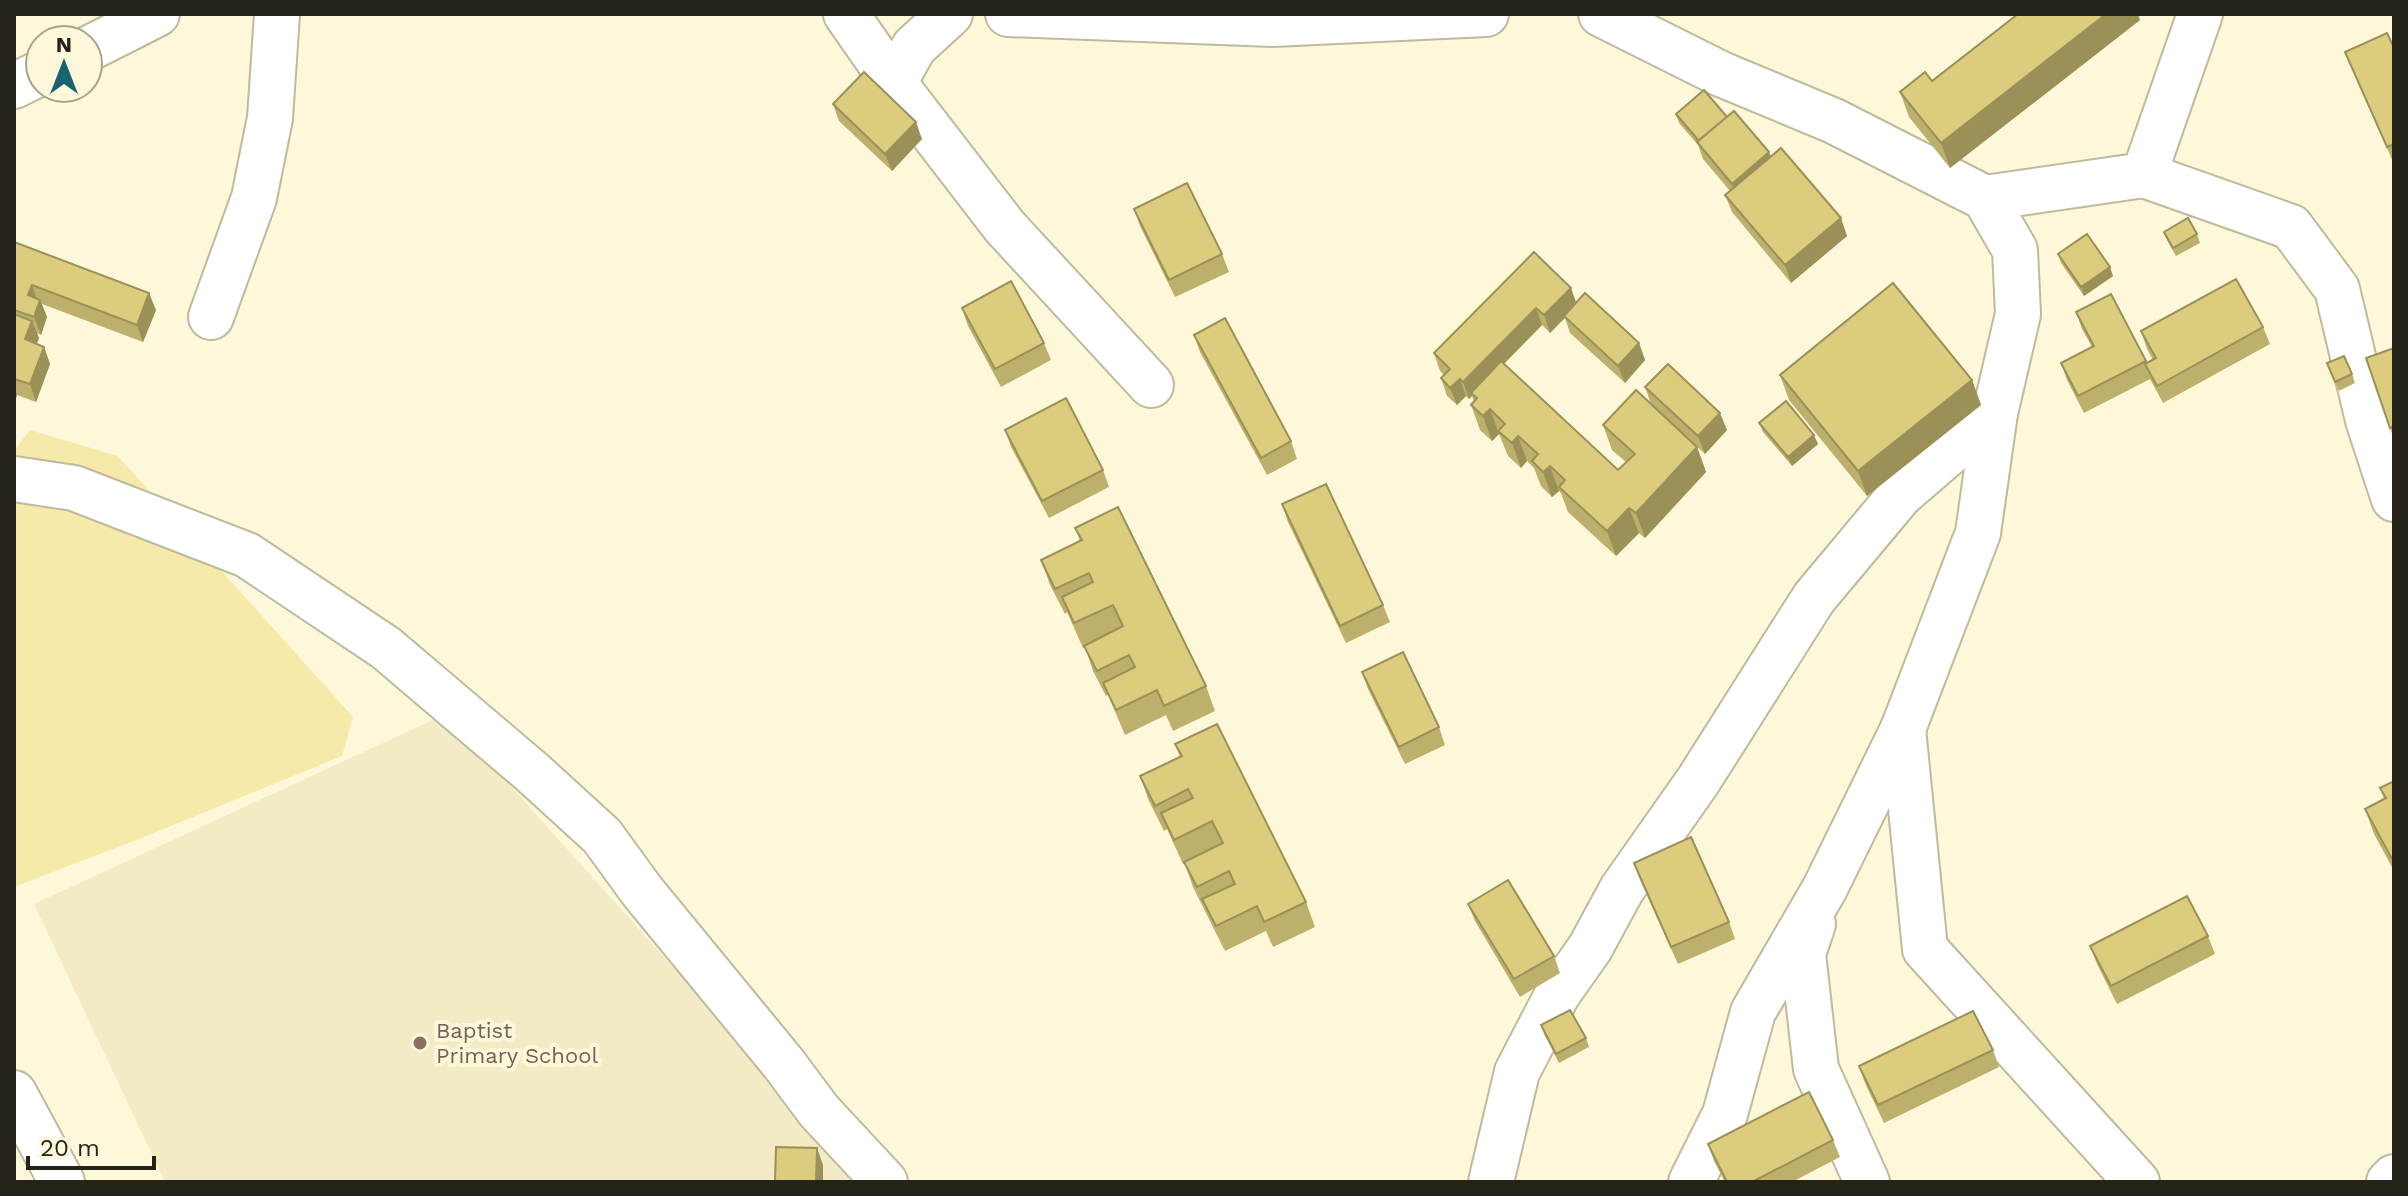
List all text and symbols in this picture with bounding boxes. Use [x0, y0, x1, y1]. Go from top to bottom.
north arrow [24, 24, 104, 104]
text: N [56, 32, 72, 57]
place label: Baptist Primary School [436, 1018, 598, 1068]
marker: Baptist Primary School [411, 1034, 429, 1052]
scale bar [28, 1120, 154, 1170]
text: 20 m [40, 1134, 100, 1162]

